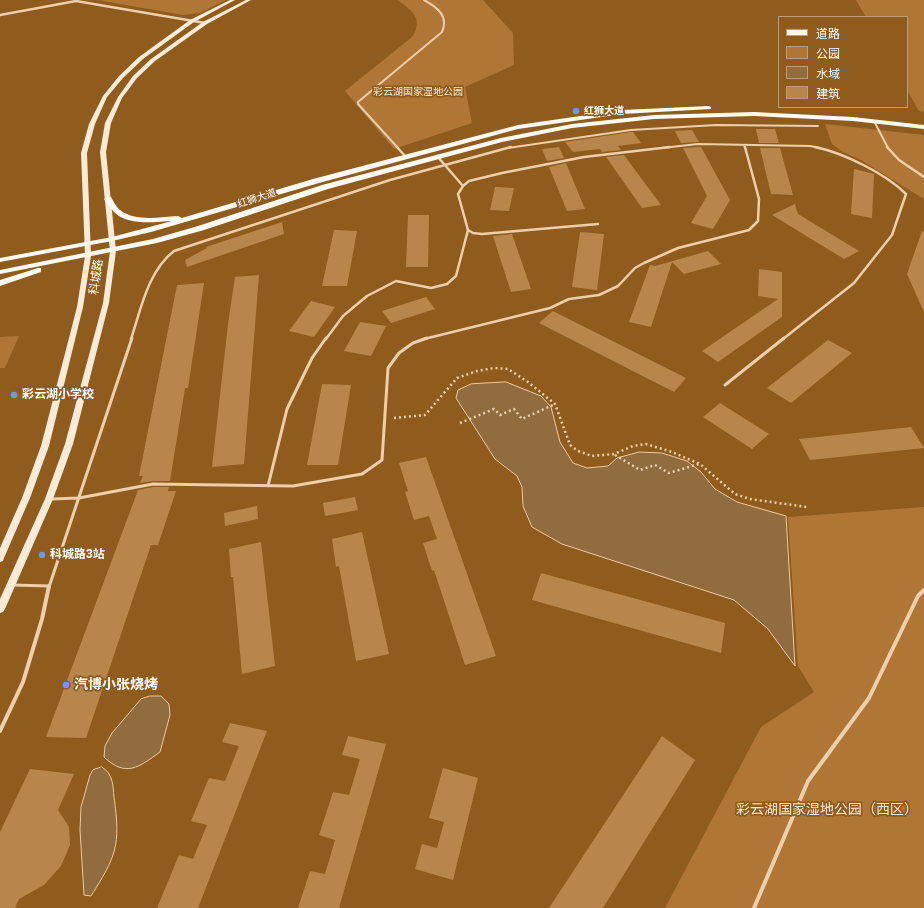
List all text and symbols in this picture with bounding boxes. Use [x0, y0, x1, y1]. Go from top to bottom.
legend [778, 16, 908, 108]
text: 道路 [816, 27, 840, 41]
text: 公园 [816, 47, 840, 61]
text: 水域 [816, 67, 840, 81]
park label: 彩云湖国家湿地公园 [373, 86, 463, 98]
text: 建筑 [816, 87, 840, 101]
place label: 红狮大道 [584, 105, 624, 117]
marker: 红狮大道 [571, 106, 581, 116]
street label: 红狮大道 [236, 187, 278, 211]
street label: 科城路 [87, 258, 107, 296]
place label: 彩云湖小学校 [22, 388, 94, 402]
marker: 彩云湖小学校 [9, 390, 19, 400]
place label: 科城路3站 [50, 548, 105, 562]
marker: 科城路3站 [37, 550, 47, 560]
place label: 汽博小张烧烤 [74, 677, 158, 693]
marker: 汽博小张烧烤 [61, 680, 71, 690]
park label: 彩云湖国家湿地公园（西区） [736, 802, 918, 818]

